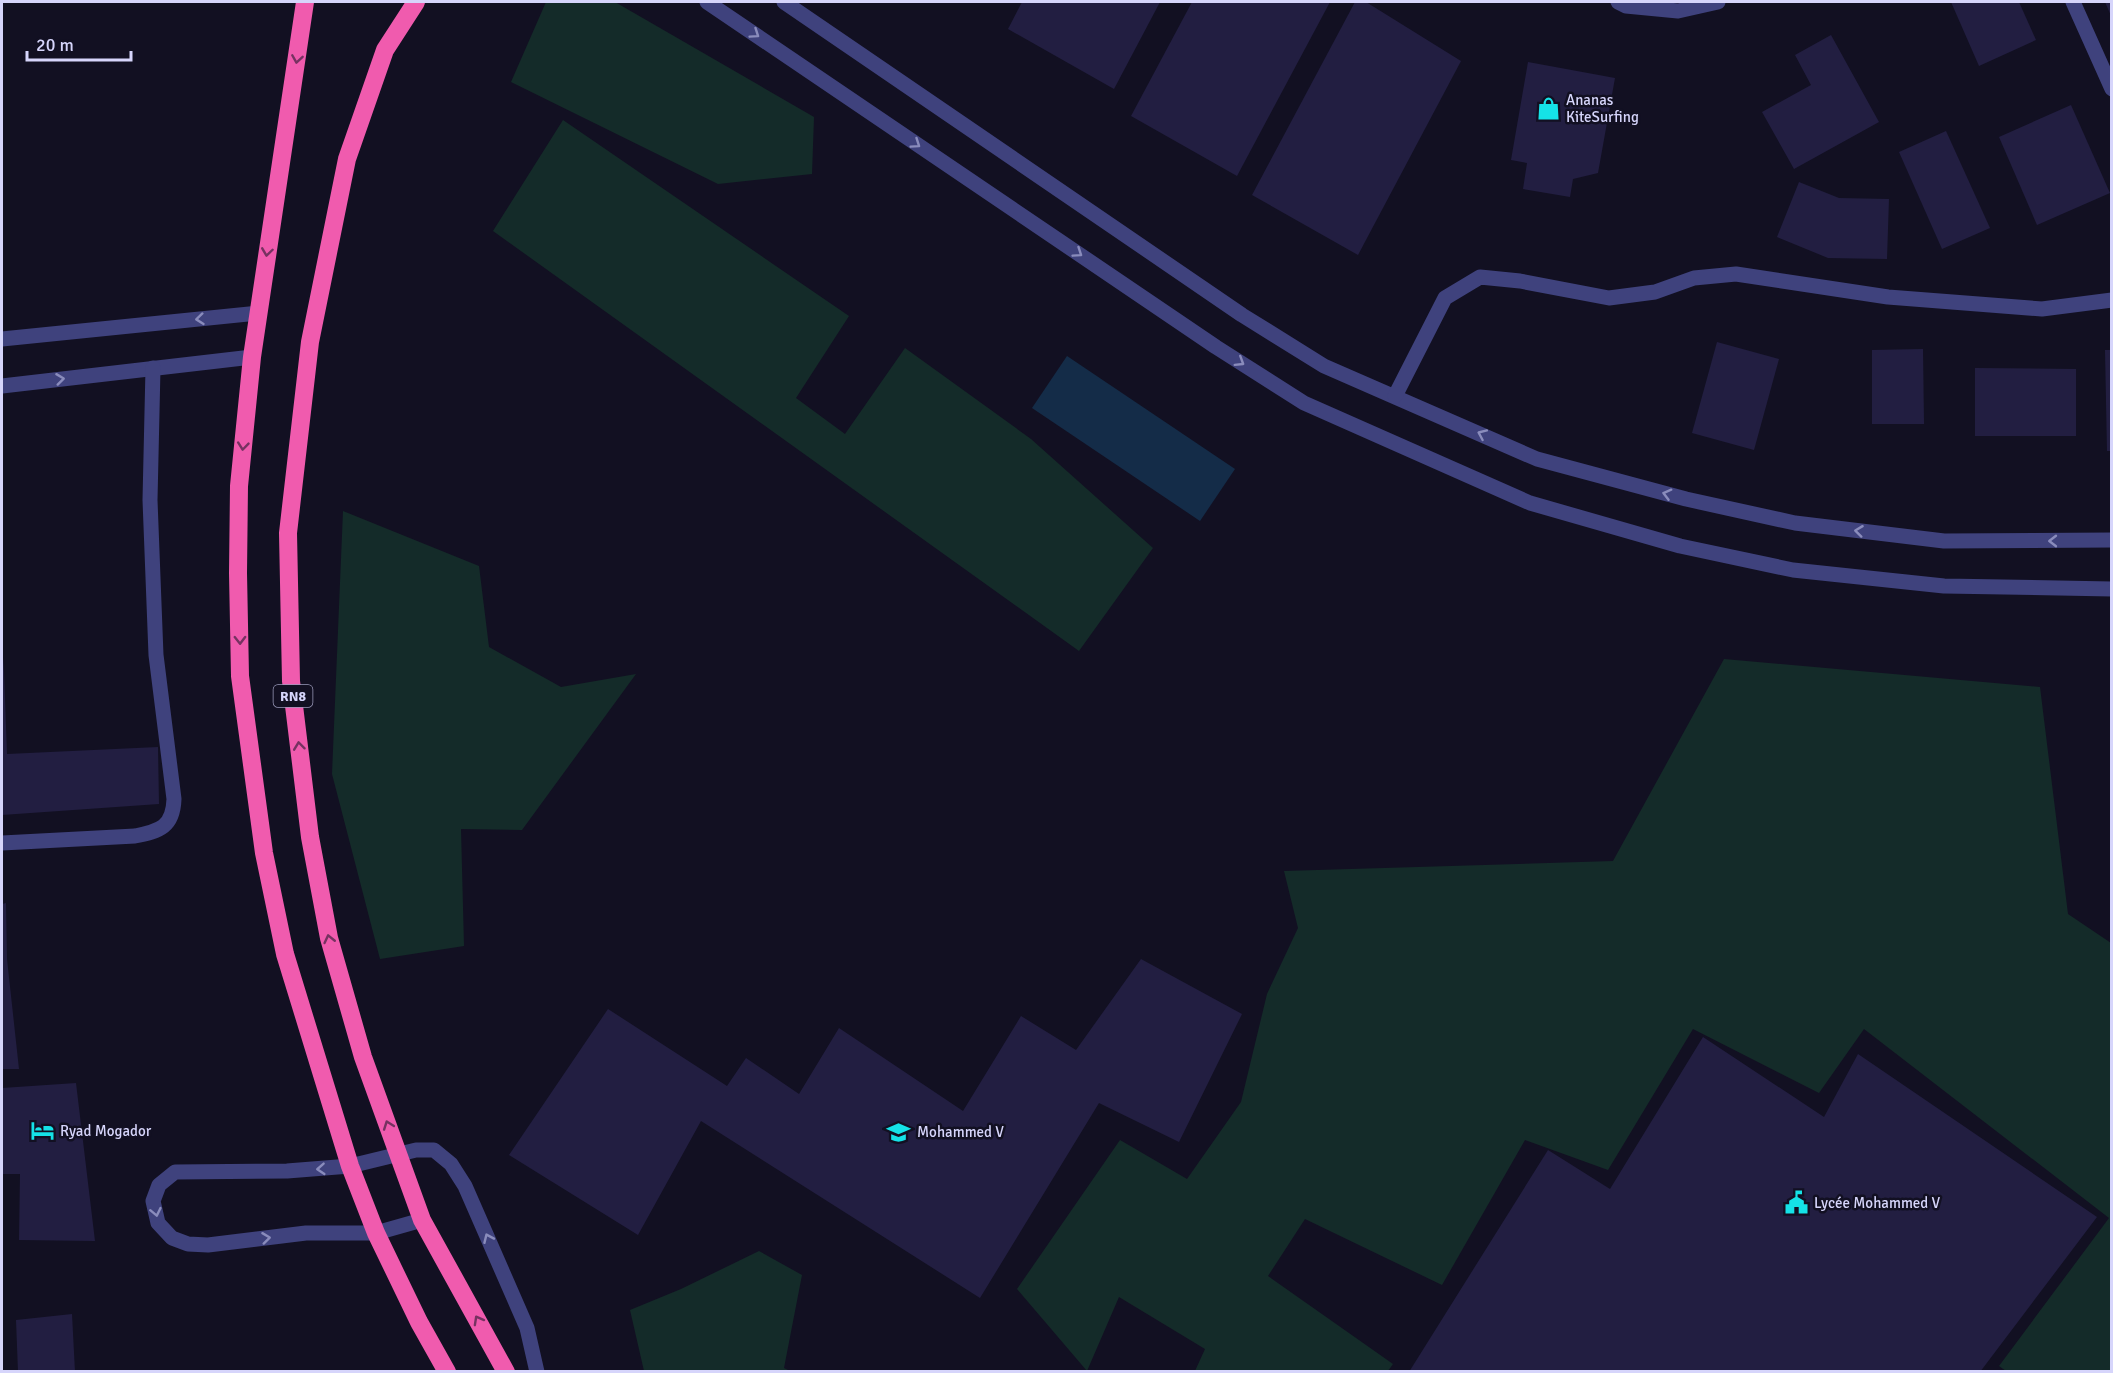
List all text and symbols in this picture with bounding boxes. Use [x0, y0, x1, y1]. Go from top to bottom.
scale bar [27, 24, 130, 62]
one-way arrow [748, 27, 759, 38]
text: 20 m [36, 34, 74, 56]
one-way arrow [291, 54, 304, 64]
place label: Ananas KiteSurfing [1566, 91, 1639, 126]
shop icon: Ananas KiteSurfing [1535, 96, 1561, 122]
one-way arrow [910, 137, 921, 148]
one-way arrow [1071, 246, 1082, 257]
one-way arrow [262, 248, 274, 257]
one-way arrow [195, 312, 205, 325]
one-way arrow [1233, 355, 1244, 366]
one-way arrow [55, 374, 64, 386]
one-way arrow [1478, 430, 1489, 442]
one-way arrow [237, 441, 250, 450]
one-way arrow [1662, 489, 1672, 502]
one-way arrow [1854, 525, 1863, 538]
one-way arrow [2049, 535, 2058, 547]
one-way arrow [233, 636, 246, 645]
road number: RN8 [274, 685, 312, 707]
one-way arrow [293, 742, 306, 751]
one-way arrow [324, 934, 337, 944]
hotel icon: Ryad Mogador [29, 1118, 55, 1144]
school or university icon: Mohammed V [886, 1119, 912, 1145]
one-way arrow [382, 1120, 395, 1130]
place label: Ryad Mogador [60, 1122, 152, 1140]
place label: Mohammed V [917, 1123, 1004, 1141]
one-way arrow [316, 1162, 325, 1175]
public building icon: Lycée Mohammed V [1783, 1190, 1809, 1216]
place label: Lycée Mohammed V [1814, 1194, 1941, 1212]
one-way arrow [149, 1207, 162, 1217]
one-way arrow [261, 1232, 270, 1245]
one-way arrow [483, 1234, 495, 1245]
one-way arrow [474, 1316, 485, 1326]

